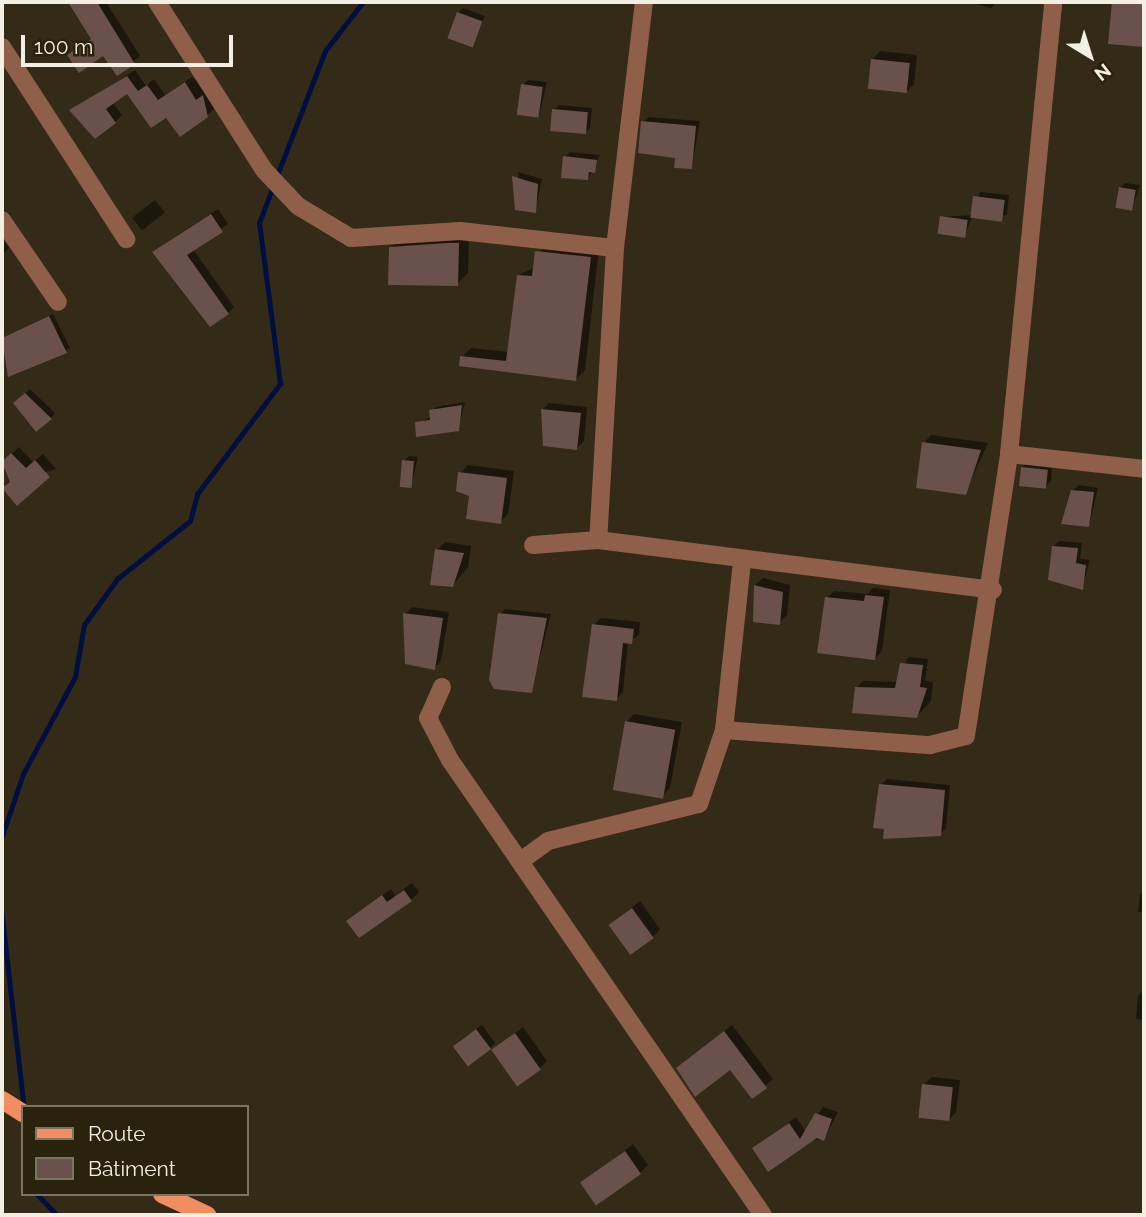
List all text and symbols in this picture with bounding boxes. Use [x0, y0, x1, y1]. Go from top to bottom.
scale bar [24, 21, 236, 65]
north arrow [1055, 21, 1125, 91]
text: 100 m [34, 34, 93, 59]
text: N [1090, 59, 1115, 86]
legend [21, 1105, 248, 1196]
text: Route [88, 1121, 146, 1146]
text: Bâtiment [88, 1156, 176, 1181]

